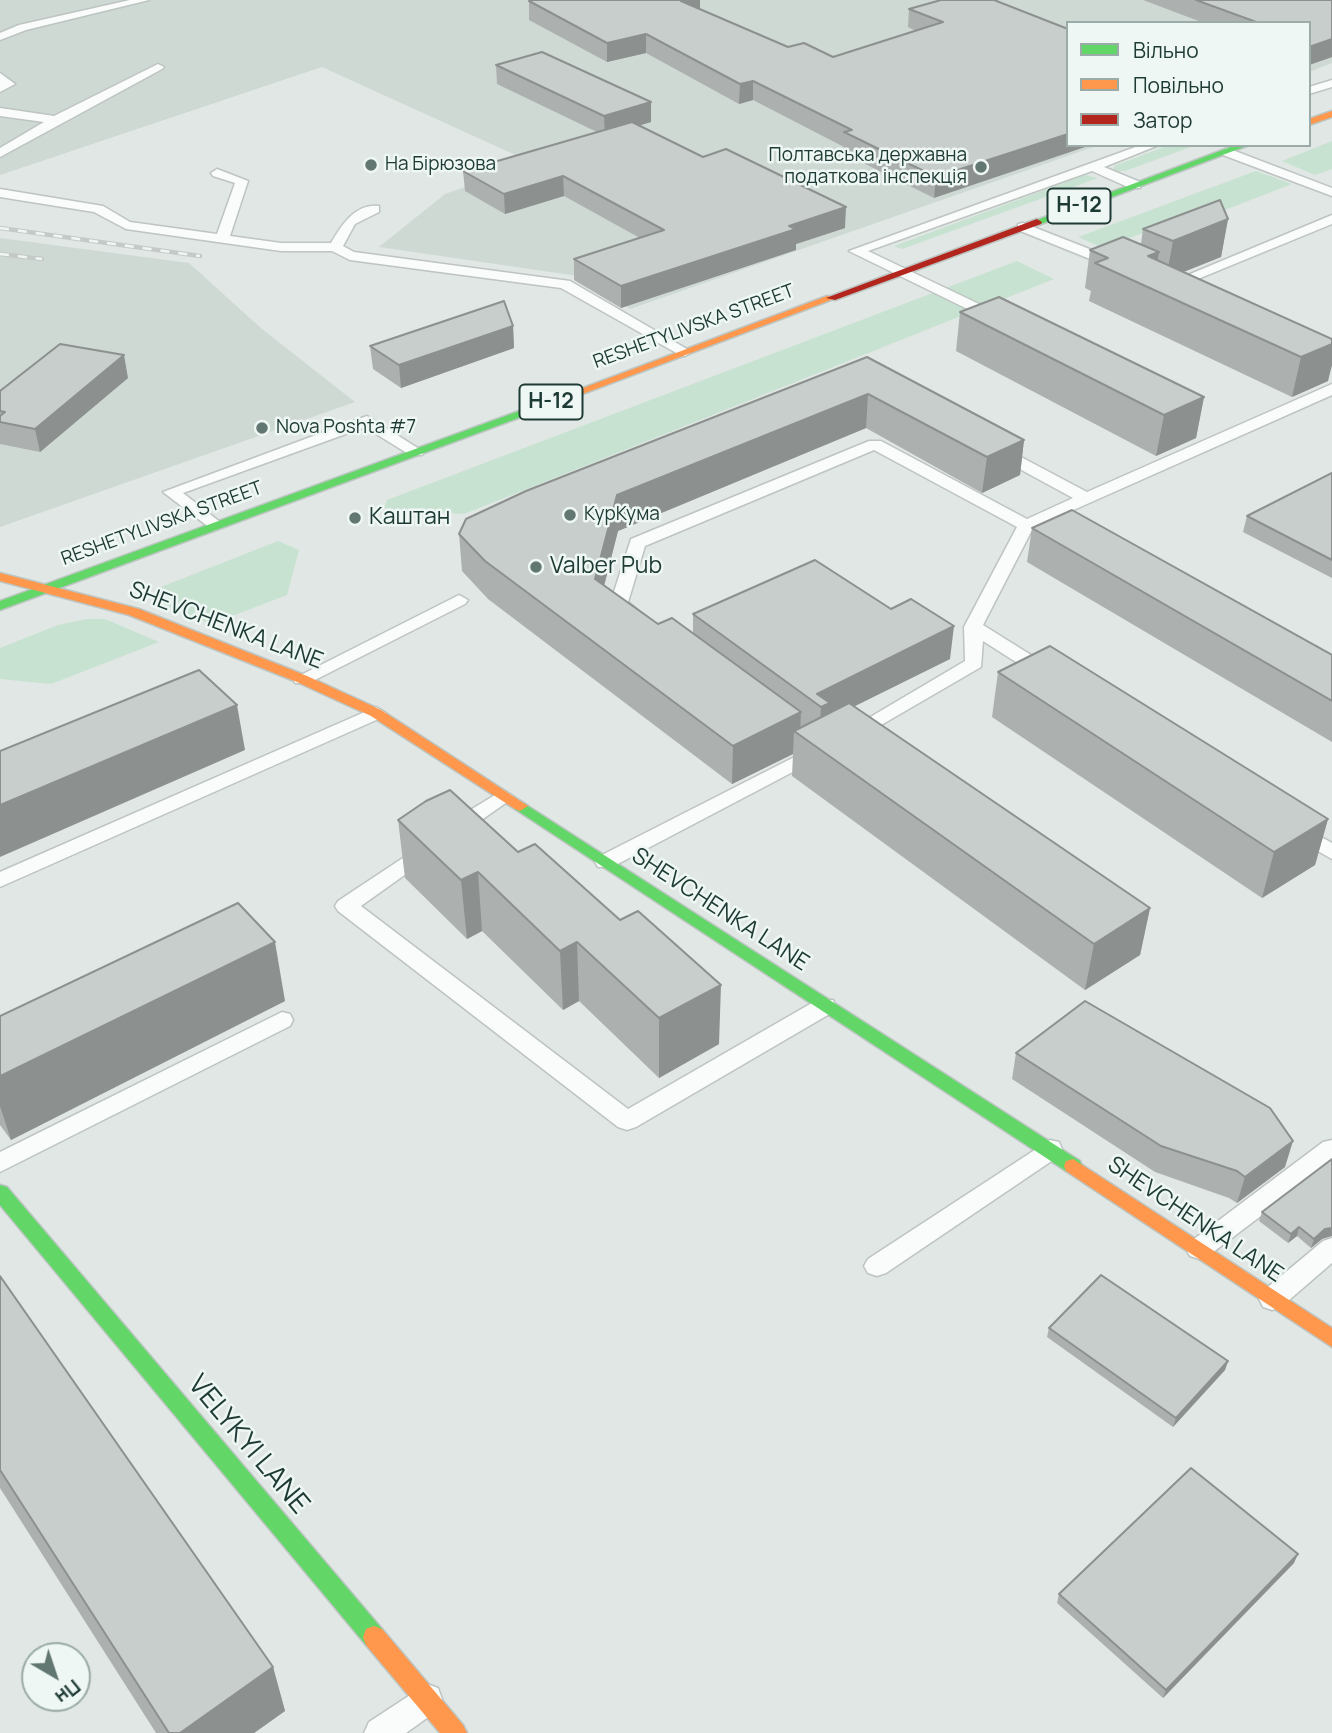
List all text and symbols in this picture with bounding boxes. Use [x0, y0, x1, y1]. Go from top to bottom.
legend [1066, 21, 1311, 147]
text: Вільно [1133, 36, 1199, 64]
text: Повільно [1133, 71, 1224, 99]
text: Затор [1133, 106, 1192, 134]
place label: Полтавська державна податкова інспекція [769, 145, 967, 189]
place label: На Бірюзова [385, 154, 496, 176]
marker: На Бірюзова [363, 157, 379, 173]
marker: Полтавська державна податкова інспекція [973, 159, 989, 175]
road number: Н-12 [1048, 188, 1110, 224]
street label: RESHETYLIVSKA STREET [590, 280, 798, 374]
road number: Н-12 [520, 384, 582, 420]
place label: Nova Poshta #7 [276, 417, 416, 439]
marker: Nova Poshta #7 [254, 420, 270, 436]
street label: RESHETYLIVSKA STREET [58, 477, 266, 571]
place label: Каштан [369, 504, 450, 532]
place label: КурКума [584, 504, 660, 526]
marker: КурКума [562, 507, 578, 523]
marker: Каштан [347, 510, 363, 526]
place label: Valber Pub [550, 553, 662, 581]
marker: Valber Pub [528, 559, 544, 575]
street label: SHEVCHENKA LANE [125, 576, 327, 676]
street label: SHEVCHENKA LANE [626, 842, 814, 978]
street label: SHEVCHENKA LANE [1102, 1151, 1288, 1289]
street label: VELYKYI LANE [180, 1369, 316, 1521]
north arrow [21, 1642, 91, 1712]
text: Пн [50, 1674, 86, 1710]

